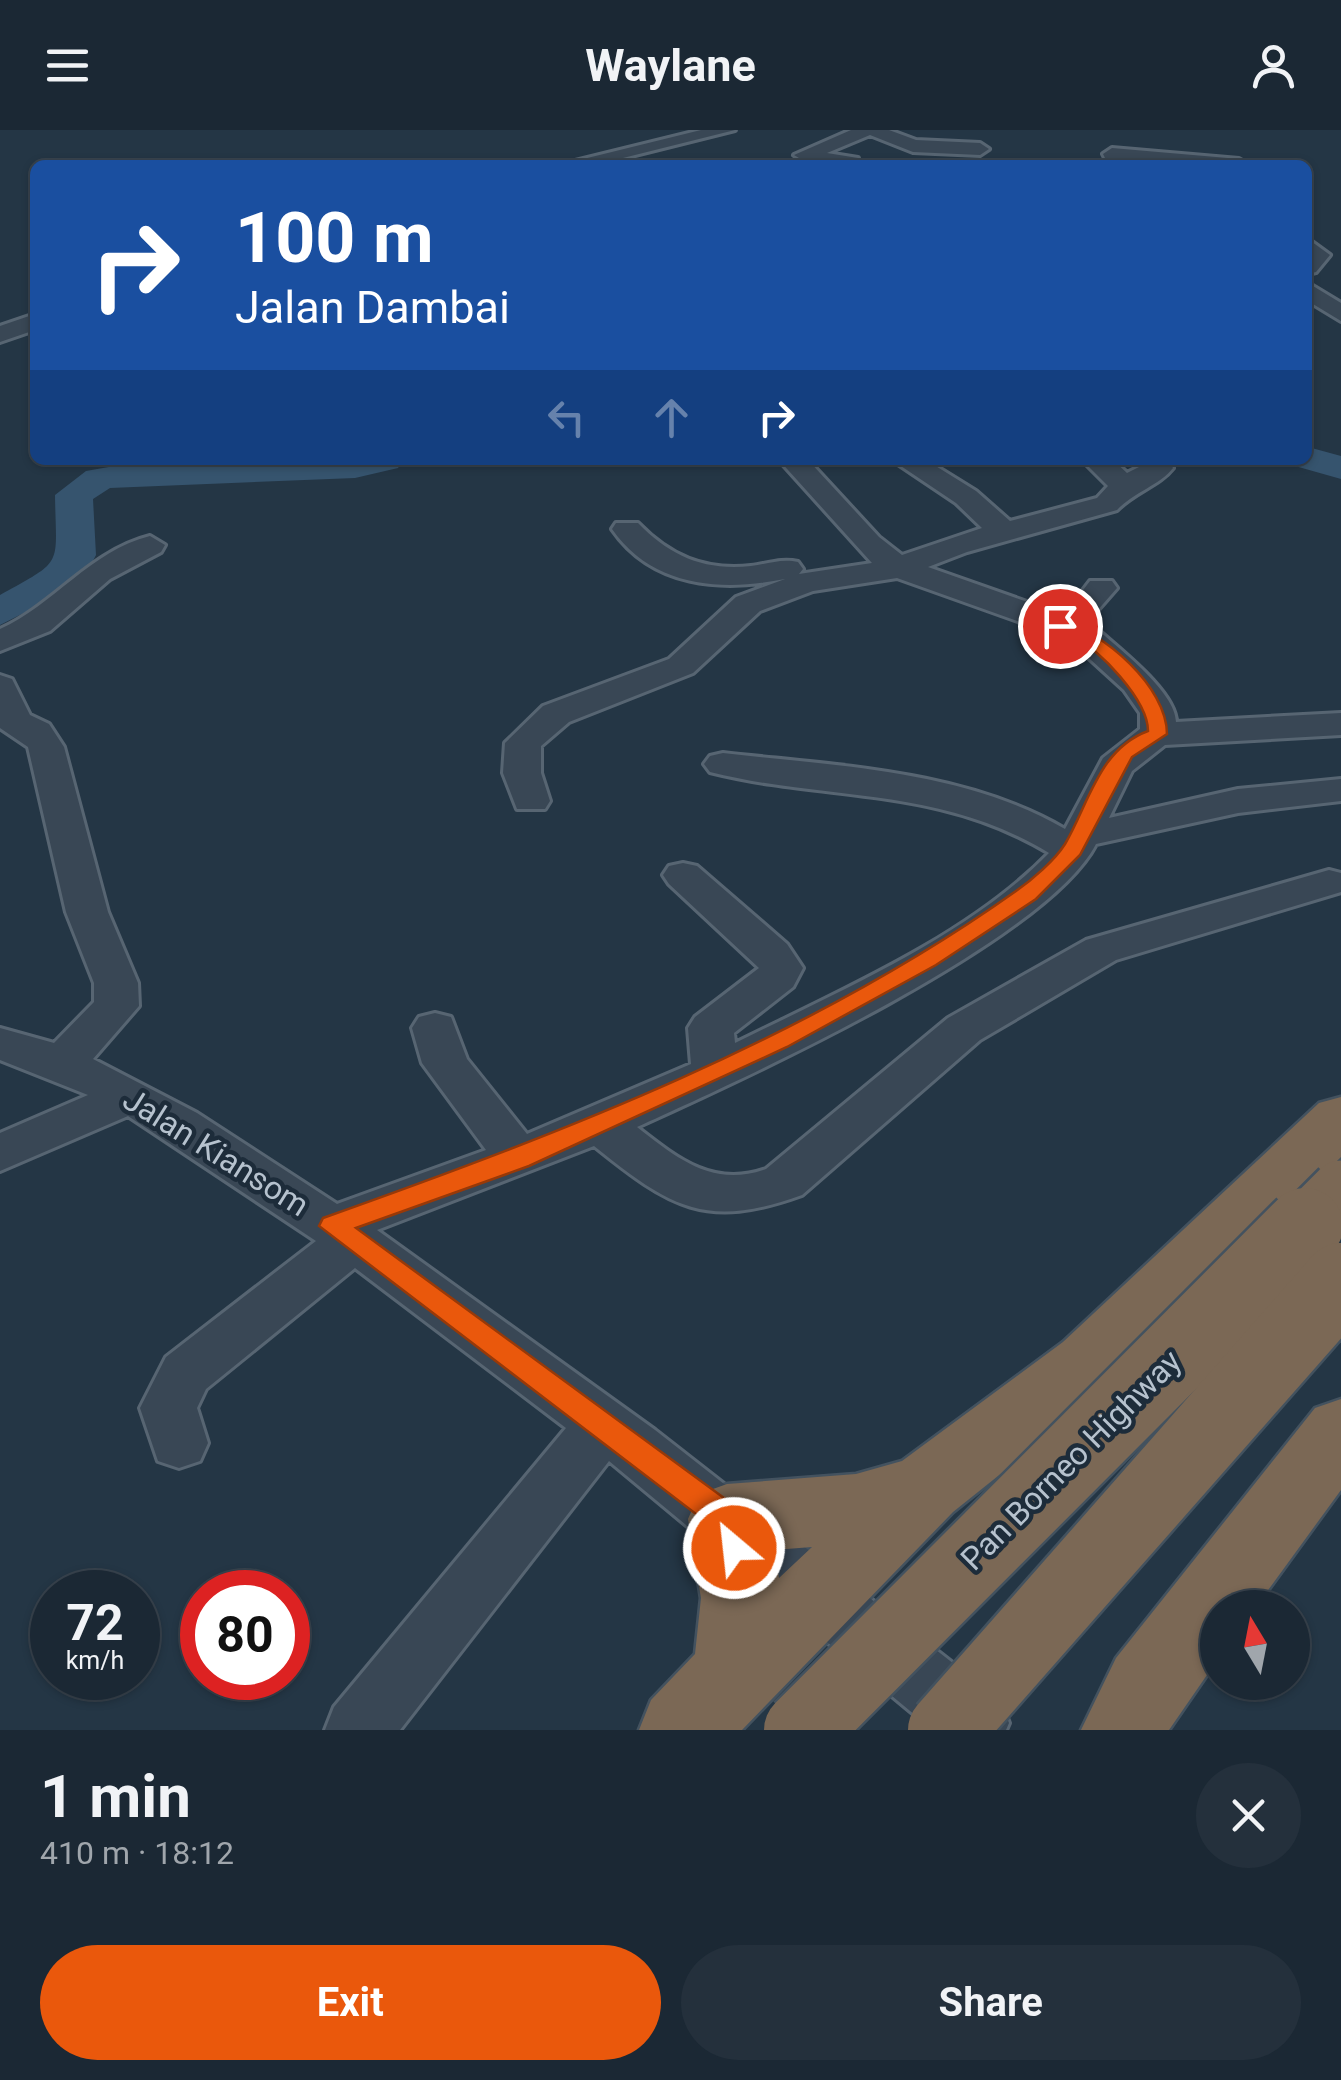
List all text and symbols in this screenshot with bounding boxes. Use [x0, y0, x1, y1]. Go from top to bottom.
icon: menu [40, 38, 95, 93]
icon: person [1246, 38, 1301, 93]
text: Waylane [585, 39, 756, 92]
text: 100 m [235, 197, 434, 279]
icon: right [70, 200, 200, 330]
text: Jalan Dambai [235, 281, 510, 334]
icon: left [539, 390, 594, 445]
icon: ahead [644, 390, 699, 445]
icon: right [749, 390, 804, 445]
pin [1018, 584, 1103, 669]
icon: arrive [1033, 599, 1088, 654]
street label: Jalan Kiansom [116, 1080, 316, 1224]
street label: Pan Borneo Highway [953, 1342, 1189, 1578]
position arrow [682, 1496, 786, 1600]
speed limit sign: 80 [180, 1570, 310, 1700]
north arrow [1200, 1590, 1310, 1700]
map controls [1200, 1590, 1310, 1700]
text: 72 [66, 1594, 124, 1652]
text: km/h [66, 1646, 124, 1675]
text: 1 min [40, 1761, 191, 1832]
button: close [1196, 1763, 1301, 1868]
text: 410 m · 18:12 [40, 1834, 234, 1872]
button: Exit [40, 1945, 661, 2060]
button: Share [681, 1945, 1301, 2060]

